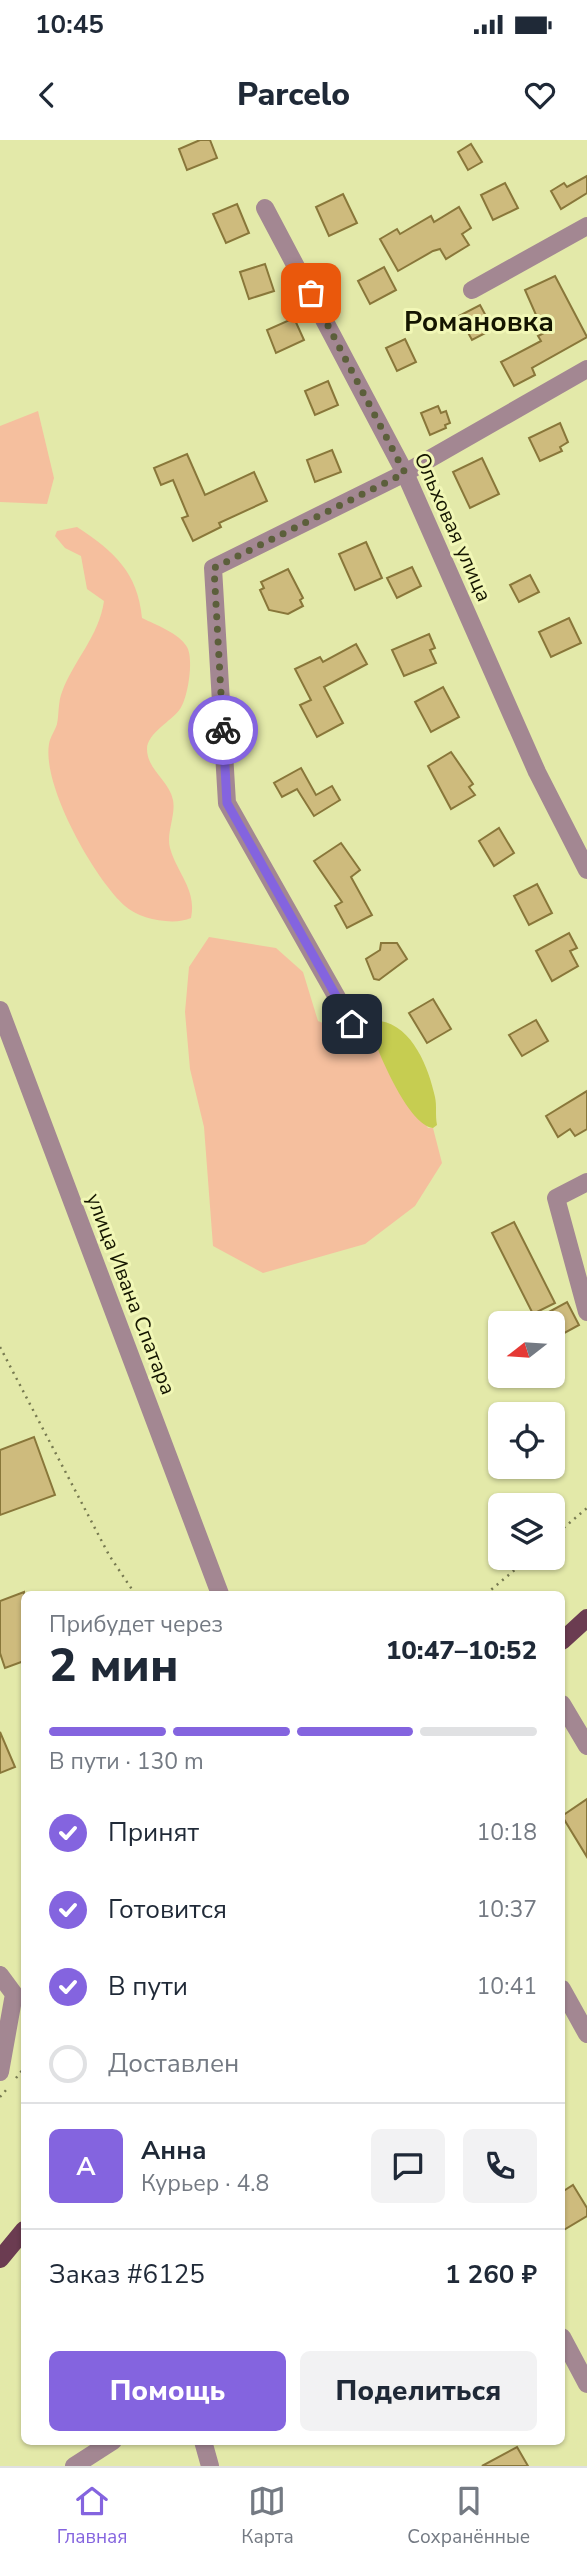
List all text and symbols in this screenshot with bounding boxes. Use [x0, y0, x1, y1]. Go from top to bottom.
text: 10:45 [35, 7, 104, 42]
text: Parcelo [237, 73, 350, 116]
icon: back [28, 76, 66, 114]
icon: heart [521, 76, 559, 114]
pin [281, 263, 341, 323]
icon: bag [292, 274, 330, 312]
district label: Романовка [404, 303, 554, 341]
street label: Ольховая улица [408, 448, 498, 606]
courier [188, 695, 258, 765]
icon: bike [204, 711, 242, 749]
pin [322, 994, 382, 1054]
icon: home [333, 1005, 371, 1043]
street label: улица Ивана Спатара [80, 1189, 182, 1399]
north arrow [488, 1311, 565, 1388]
map controls [488, 1311, 565, 1570]
button: locate [488, 1402, 565, 1479]
button: layers [488, 1493, 565, 1570]
text: Прибудет через [49, 1609, 223, 1640]
text: 10:47–10:52 [386, 1633, 537, 1668]
text: 2 мин [49, 1634, 178, 1697]
text: В пути · 130 m [49, 1746, 204, 1777]
icon: check [49, 1814, 87, 1852]
text: Принят [108, 1815, 199, 1850]
text: 10:18 [477, 1817, 537, 1848]
icon: check [49, 1891, 87, 1929]
text: Готовится [108, 1892, 227, 1927]
text: 10:37 [477, 1894, 537, 1925]
icon: check [49, 1968, 87, 2006]
text: В пути [108, 1969, 188, 2004]
text: 10:41 [477, 1971, 537, 2002]
text: Доставлен [108, 2046, 239, 2081]
button: chat [371, 2129, 445, 2203]
button: phone [463, 2129, 537, 2203]
text: Анна [141, 2133, 207, 2168]
text: А [76, 2149, 96, 2184]
text: Курьер · 4.8 [141, 2168, 269, 2199]
text: Заказ #6125 [49, 2257, 205, 2292]
text: 1 260 ₽ [445, 2257, 537, 2292]
button: Помощь [49, 2351, 286, 2431]
button: Поделиться [300, 2351, 537, 2431]
tab: Главная [57, 2482, 128, 2550]
tab: Карта [241, 2482, 294, 2550]
tab: Сохранённые [407, 2482, 530, 2550]

